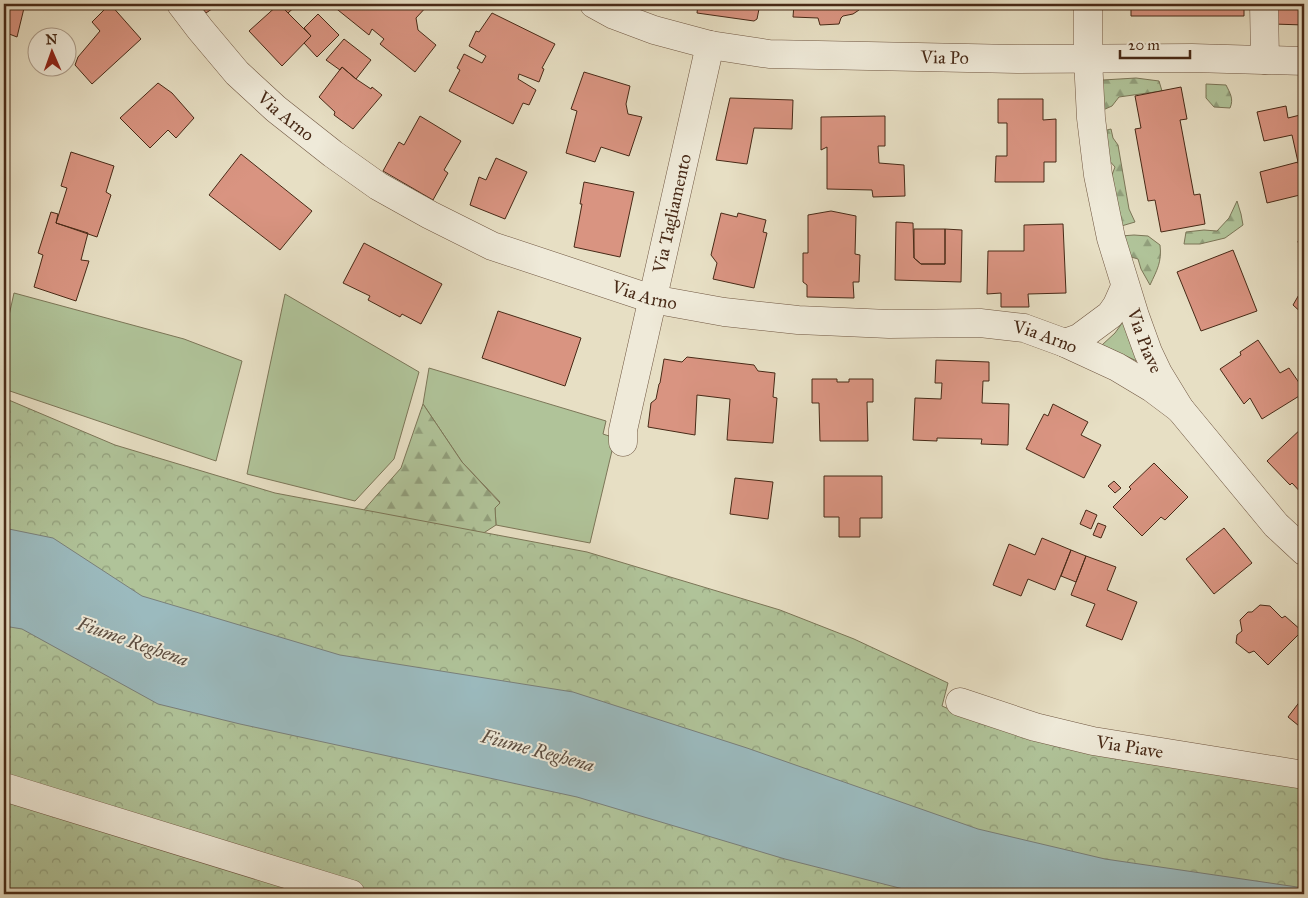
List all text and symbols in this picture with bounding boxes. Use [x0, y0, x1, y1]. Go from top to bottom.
north arrow [28, 28, 78, 78]
scale bar [1120, 28, 1190, 60]
text: N [45, 31, 58, 48]
text: 20 m [1128, 36, 1160, 54]
street label: Via Po [920, 46, 969, 69]
street label: Via Arno [252, 86, 318, 146]
street label: Via Tagliamento [648, 152, 696, 276]
street label: Via Arno [608, 275, 679, 314]
street label: Via Piave [1122, 305, 1167, 377]
street label: Via Arno [1011, 316, 1081, 358]
water label: Fiume Reghena [73, 611, 191, 671]
water label: Fiume Reghena [478, 724, 597, 777]
street label: Via Piave [1094, 731, 1165, 763]

